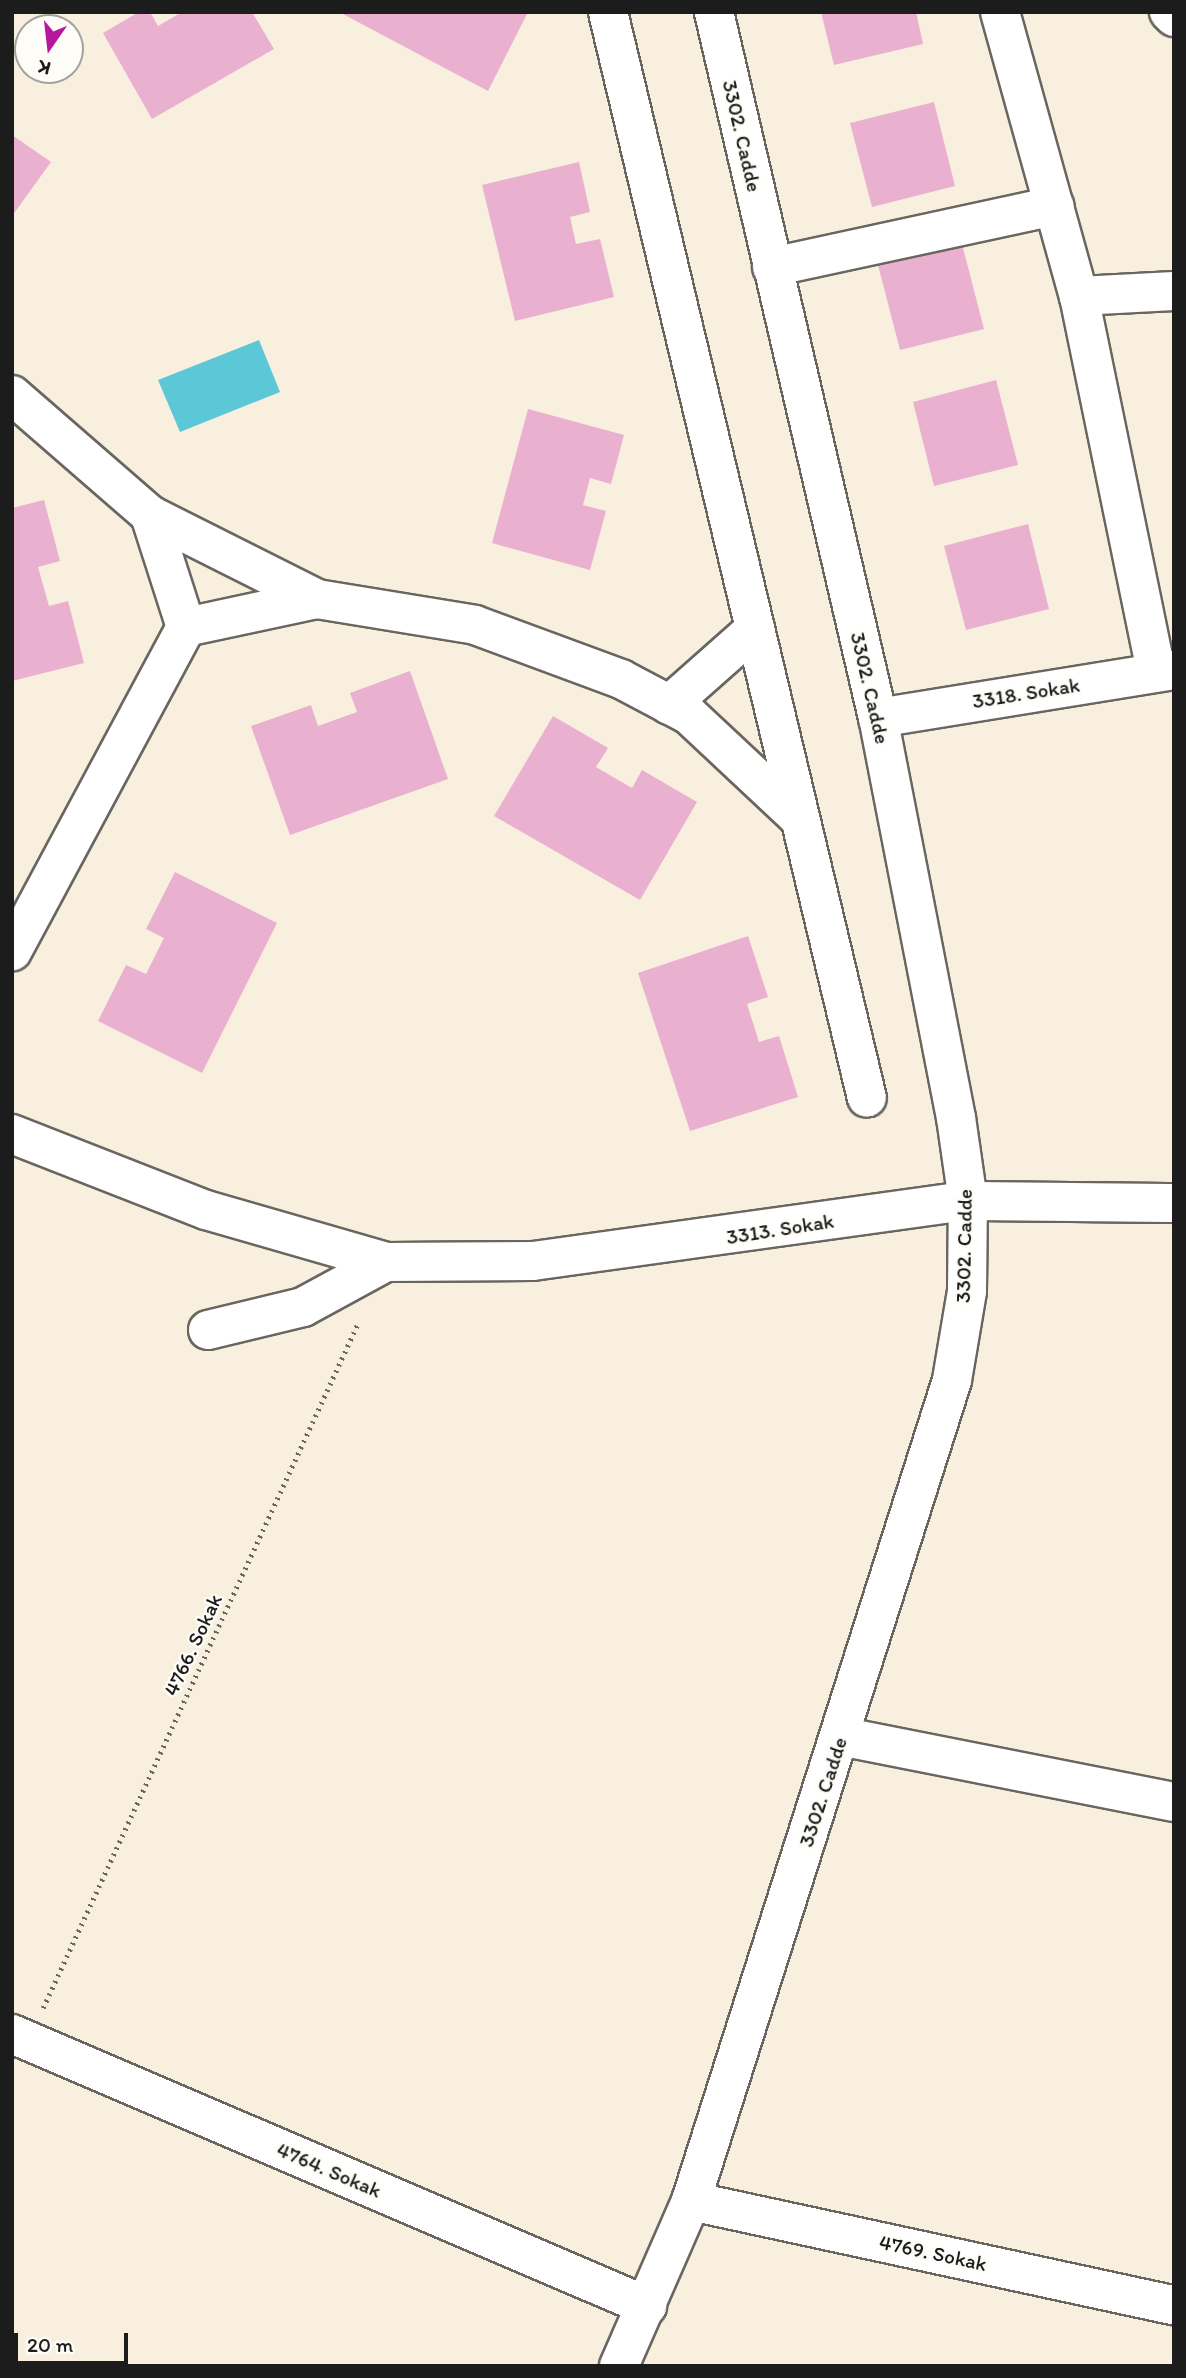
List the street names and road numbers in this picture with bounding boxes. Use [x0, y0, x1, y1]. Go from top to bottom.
street label: 3302. Cadde [717, 78, 767, 194]
street label: 3302. Cadde [845, 630, 895, 746]
street label: 3318. Sokak [970, 672, 1082, 714]
street label: 3302. Cadde [950, 1189, 978, 1303]
street label: 3313. Sokak [724, 1208, 836, 1250]
street label: 4766. Sokak [158, 1590, 228, 1700]
street label: 3302. Cadde [793, 1734, 853, 1850]
street label: 4764. Sokak [273, 2137, 385, 2203]
street label: 4769. Sokak [877, 2229, 989, 2277]

